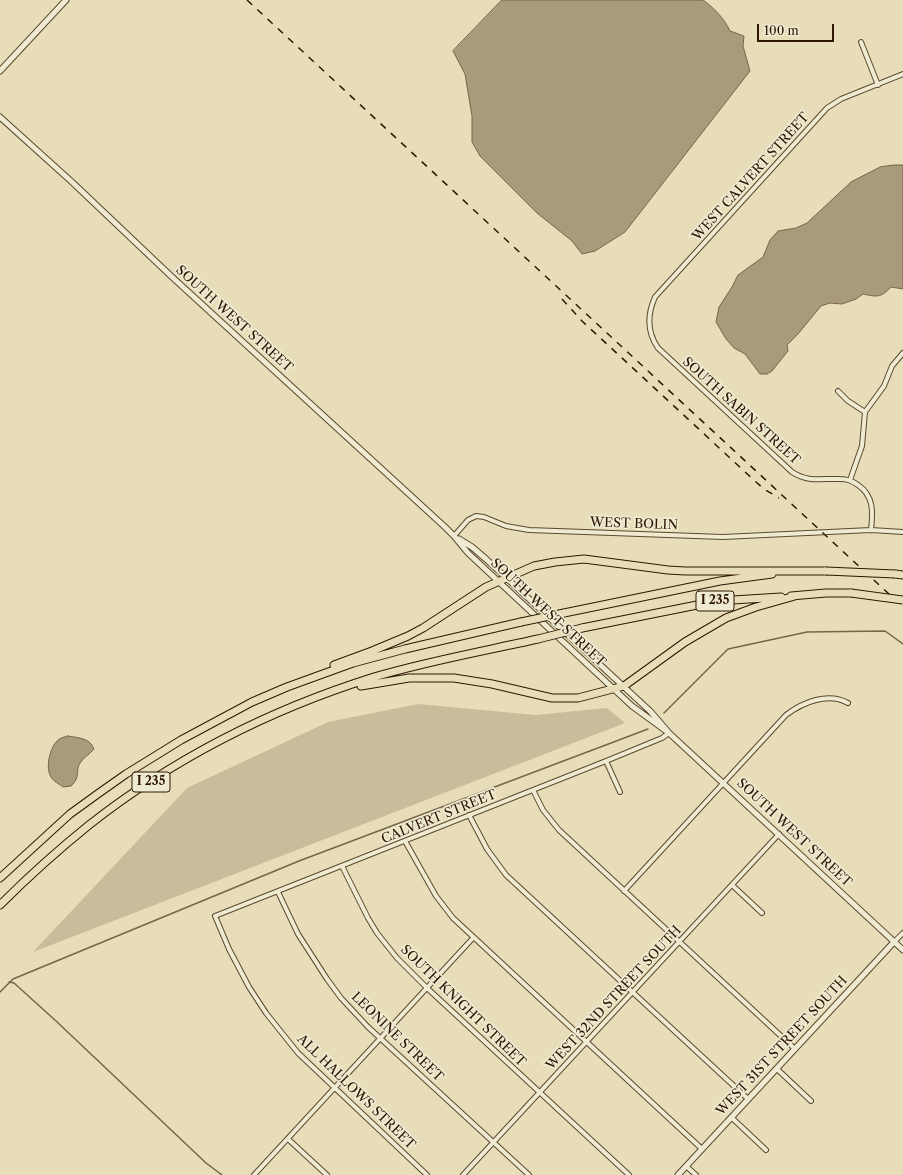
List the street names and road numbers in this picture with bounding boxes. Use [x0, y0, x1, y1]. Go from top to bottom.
street label: WEST CALVERT STREET [689, 110, 813, 244]
street label: SOUTH WEST STREET [172, 262, 296, 376]
street label: SOUTH SABIN STREET [679, 354, 803, 468]
street label: WEST BOLIN [590, 515, 678, 533]
street label: SOUTH WEST STREET [487, 556, 609, 670]
road number: I 235 [696, 591, 734, 611]
road number: I 235 [132, 772, 170, 792]
street label: SOUTH WEST STREET [733, 776, 855, 890]
street label: CALVERT STREET [379, 787, 499, 847]
street label: WEST 32ND STREET SOUTH [543, 923, 685, 1073]
street label: SOUTH KNIGHT STREET [397, 942, 529, 1070]
street label: WEST 31ST STREET SOUTH [713, 973, 851, 1119]
street label: LEONINE STREET [348, 989, 446, 1085]
street label: ALL HALLOWS STREET [294, 1031, 418, 1153]

